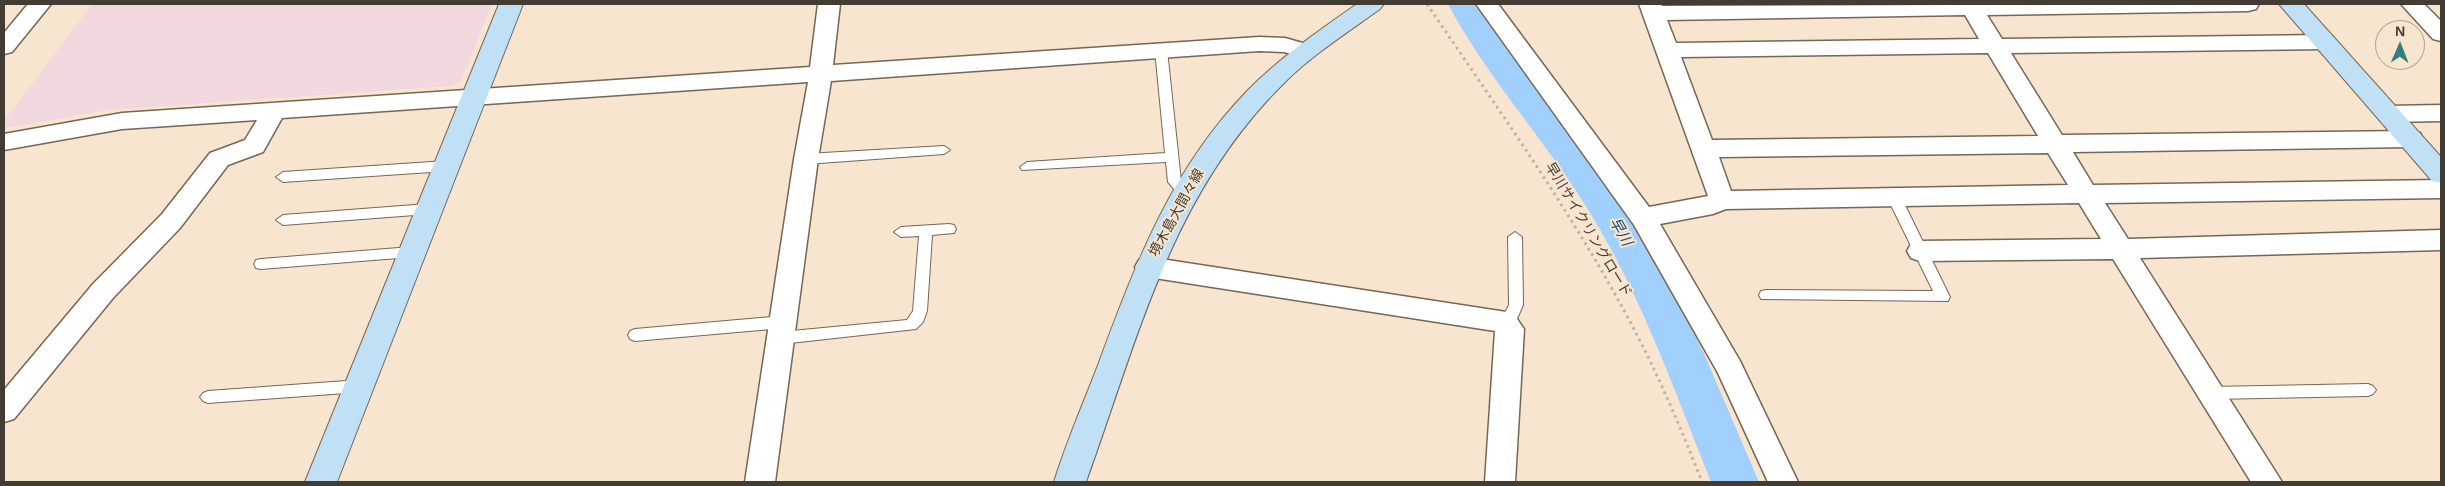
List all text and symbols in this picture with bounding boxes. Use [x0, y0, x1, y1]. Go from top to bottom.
north arrow [2375, 20, 2425, 70]
text: N [2395, 23, 2405, 39]
street label: 早川サイクリングロード [1541, 160, 1635, 300]
street label: 境木島大間々線 [1146, 166, 1208, 260]
water label: 早川 [1605, 215, 1635, 249]

